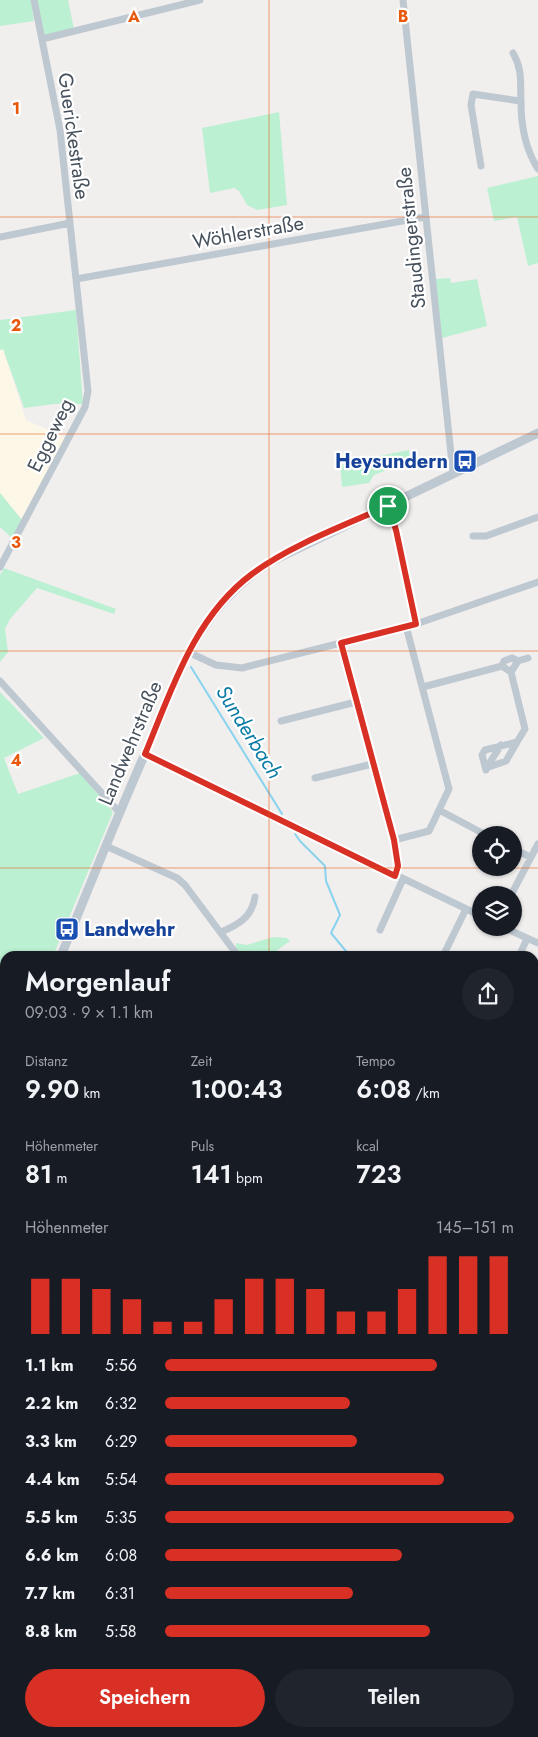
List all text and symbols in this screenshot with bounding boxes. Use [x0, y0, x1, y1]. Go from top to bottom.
text: A [127, 5, 140, 28]
text: B [398, 5, 408, 28]
street label: Guerickestraße [50, 71, 97, 201]
text: 1 [12, 97, 20, 120]
street label: Staudingerstraße [390, 166, 433, 310]
street label: Wöhlerstraße [190, 208, 306, 257]
text: 2 [11, 314, 21, 337]
street label: Eggeweg [20, 393, 81, 477]
place label: Heysundern [335, 447, 448, 476]
bus stop icon: Heysundern [452, 448, 478, 474]
pin [367, 485, 409, 527]
icon: arrive [374, 492, 402, 520]
text: 3 [11, 531, 21, 554]
street label: Landwehrstraße [91, 677, 170, 810]
water label: Sunderbach [208, 679, 290, 785]
text: 4 [10, 749, 22, 772]
map controls [472, 826, 522, 936]
button: locate [472, 826, 522, 876]
button: layers [472, 886, 522, 936]
place label: Landwehr [84, 915, 176, 944]
bus stop icon: Landwehr [54, 916, 80, 942]
text: Morgenlauf [25, 961, 170, 1002]
button: share [462, 968, 514, 1020]
text: 09:03 · 9 × 1.1 km [25, 1001, 153, 1024]
text: Distanz [25, 1051, 68, 1071]
text: Zeit [191, 1051, 212, 1071]
text: Tempo [356, 1051, 395, 1071]
text: 9.90 [25, 1071, 79, 1107]
text: 1:00:43 [191, 1071, 282, 1107]
text: 6:08 [356, 1071, 411, 1107]
text: km [79, 1083, 100, 1103]
text: /km [411, 1083, 440, 1103]
text: Höhenmeter [25, 1136, 98, 1156]
text: Puls [191, 1136, 214, 1156]
text: kcal [356, 1136, 379, 1156]
text: 81 [25, 1156, 52, 1192]
text: 141 [191, 1156, 232, 1192]
text: 723 [356, 1156, 401, 1192]
text: m [52, 1168, 67, 1188]
text: bpm [232, 1168, 263, 1188]
text: Höhenmeter [25, 1216, 109, 1239]
text: 145–151 m [436, 1216, 514, 1239]
text: 1.1 km [25, 1354, 74, 1377]
text: 5:56 [105, 1354, 137, 1377]
text: 2.2 km [25, 1392, 78, 1415]
text: 6:32 [105, 1392, 137, 1415]
text: 3.3 km [25, 1430, 77, 1453]
text: 6:29 [105, 1430, 137, 1453]
text: 4.4 km [25, 1468, 80, 1491]
text: 5:54 [105, 1468, 137, 1491]
text: 5.5 km [25, 1506, 78, 1529]
text: 5:35 [105, 1506, 137, 1529]
text: 6.6 km [25, 1544, 79, 1567]
text: 6:08 [105, 1544, 137, 1567]
text: 7.7 km [25, 1582, 75, 1605]
text: 6:31 [105, 1582, 135, 1605]
text: 8.8 km [25, 1620, 77, 1643]
text: 5:58 [105, 1620, 137, 1643]
button: Speichern [25, 1669, 265, 1727]
button: Teilen [275, 1669, 514, 1727]

